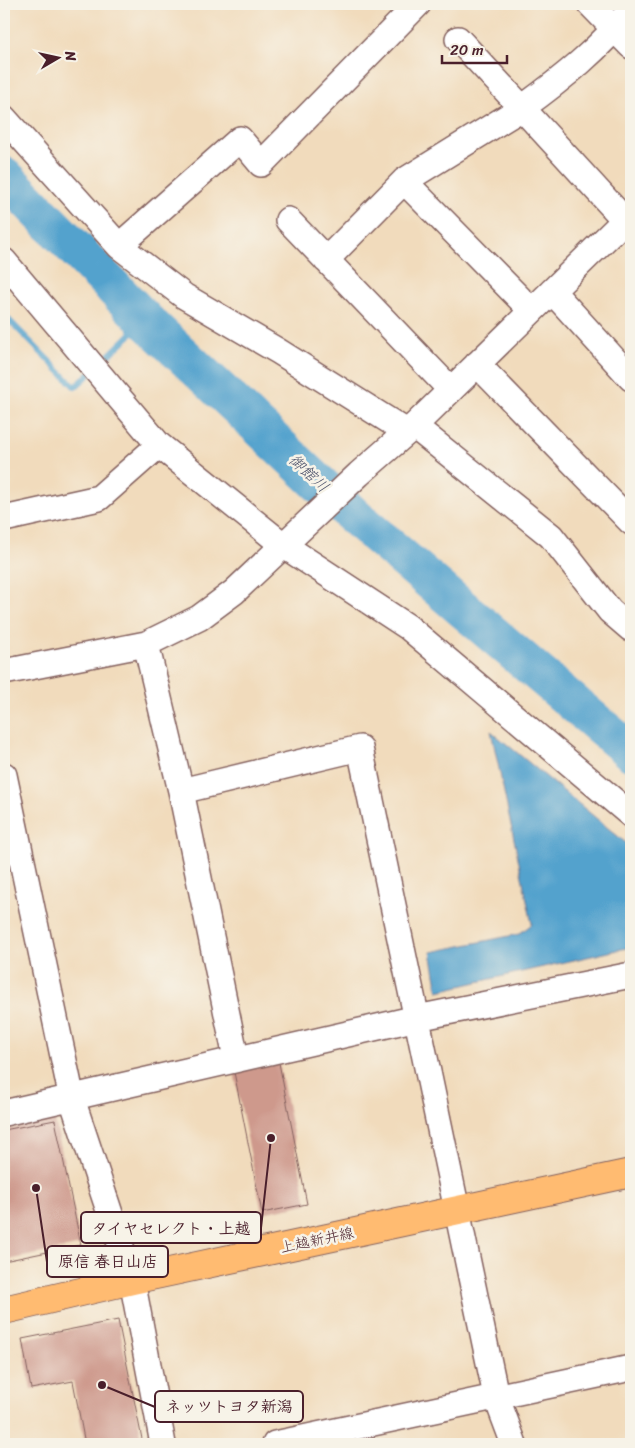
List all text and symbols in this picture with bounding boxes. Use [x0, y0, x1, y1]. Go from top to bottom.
north arrow [32, 32, 82, 82]
scale bar [442, 32, 508, 64]
text: 20 m [450, 37, 484, 63]
text: N [57, 48, 83, 63]
water label: 御館川 [282, 446, 336, 500]
callout: タイヤセレクト・上越 [81, 1212, 261, 1243]
text: タイヤセレクト・上越 [91, 1214, 251, 1243]
street label: 上越新井線 [278, 1219, 356, 1261]
callout: 原信 春日山店 [47, 1246, 168, 1277]
text: 原信 春日山店 [58, 1247, 158, 1276]
callout: ネッツトヨタ新潟 [155, 1391, 303, 1422]
text: ネッツトヨタ新潟 [165, 1392, 293, 1421]

